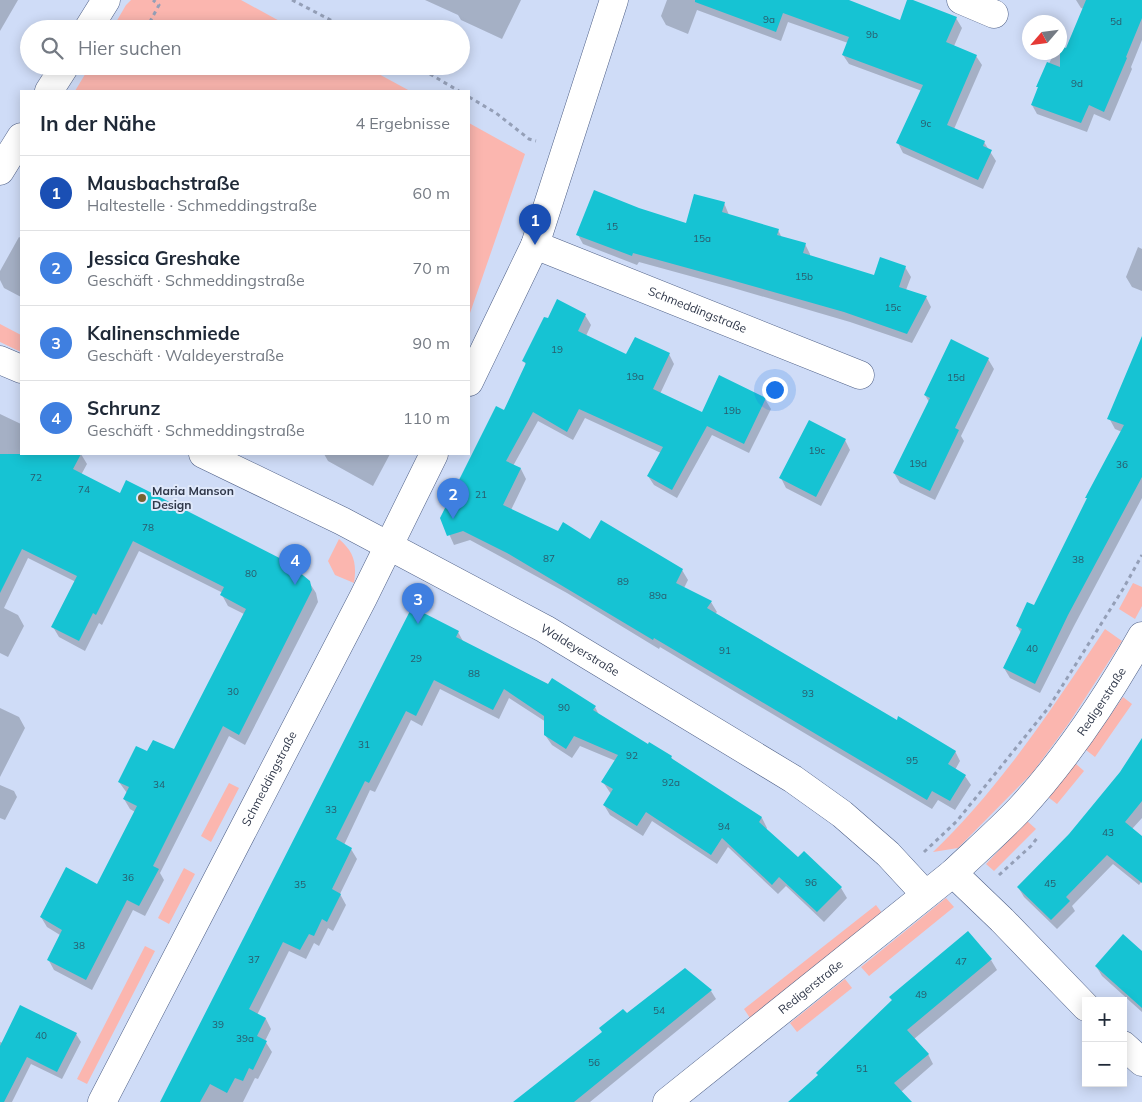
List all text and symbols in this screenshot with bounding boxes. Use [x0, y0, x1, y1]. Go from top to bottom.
house number: 9a [763, 13, 775, 26]
north arrow [1022, 15, 1067, 60]
house number: 5d [1110, 15, 1122, 28]
search box [20, 20, 470, 75]
house number: 9b [866, 28, 878, 41]
icon: search [38, 34, 66, 62]
text: Hier suchen [78, 36, 182, 60]
house number: 9d [1071, 77, 1083, 90]
text: In der Nähe [40, 110, 156, 136]
text: 4 Ergebnisse [355, 113, 450, 133]
house number: 9c [921, 117, 932, 130]
text: Mausbachstraße [87, 171, 240, 195]
text: 1 [51, 183, 61, 203]
text: 60 m [413, 183, 450, 203]
text: Haltestelle · Schmeddingstraße [87, 195, 317, 215]
pin: 1 [519, 204, 551, 245]
house number: 15 [606, 220, 618, 233]
house number: 15a [693, 232, 711, 245]
text: Jessica Greshake [87, 246, 240, 270]
text: 2 [51, 258, 61, 278]
text: 70 m [413, 258, 450, 278]
text: Geschäft · Schmeddingstraße [87, 270, 305, 290]
house number: 15b [795, 270, 813, 283]
street label: Schmeddingstraße [646, 283, 749, 336]
house number: 15c [885, 301, 902, 314]
text: Kalinenschmiede [87, 321, 240, 345]
text: 3 [51, 333, 61, 353]
text: 90 m [413, 333, 450, 353]
house number: 19 [551, 343, 563, 356]
text: Geschäft · Waldeyerstraße [87, 345, 284, 365]
house number: 19a [626, 370, 644, 383]
house number: 15d [947, 371, 965, 384]
your location [762, 377, 788, 403]
text: Schrunz [87, 396, 161, 420]
house number: 19b [723, 404, 741, 417]
text: 4 [51, 408, 61, 428]
text: 110 m [403, 408, 450, 428]
text: Geschäft · Schmeddingstraße [87, 420, 305, 440]
house number: 19c [809, 444, 826, 457]
house number: 19d [909, 457, 927, 470]
house number: 36 [1116, 458, 1128, 471]
house number: 72 [30, 471, 42, 484]
pin: 2 [437, 478, 469, 519]
house number: 74 [78, 483, 90, 496]
place label: Maria Manson Design [152, 483, 234, 512]
house number: 21 [475, 488, 487, 501]
marker: Maria Manson Design [136, 492, 148, 504]
house number: 78 [142, 521, 154, 534]
pin: 4 [279, 544, 311, 585]
house number: 87 [543, 552, 555, 565]
house number: 38 [1072, 553, 1084, 566]
house number: 80 [245, 567, 257, 580]
house number: 89 [617, 575, 629, 588]
pin: 3 [402, 583, 434, 624]
house number: 89a [649, 589, 667, 602]
street label: Waldeyerstraße [538, 620, 622, 679]
house number: 40 [1026, 642, 1038, 655]
house number: 91 [719, 644, 731, 657]
house number: 29 [410, 652, 422, 665]
street label: Redigerstraße [1073, 665, 1129, 739]
house number: 88 [468, 667, 480, 680]
house number: 30 [227, 685, 239, 698]
house number: 93 [802, 687, 814, 700]
house number: 90 [558, 701, 570, 714]
street label: Schmeddingstraße [238, 729, 300, 829]
house number: 31 [358, 738, 370, 751]
house number: 92 [626, 749, 638, 762]
house number: 95 [906, 754, 918, 767]
house number: 92a [662, 776, 680, 789]
house number: 34 [153, 778, 165, 791]
house number: 33 [325, 803, 337, 816]
house number: 94 [718, 820, 730, 833]
house number: 43 [1102, 826, 1114, 839]
house number: 36 [122, 871, 134, 884]
house number: 96 [805, 876, 817, 889]
house number: 45 [1044, 877, 1056, 890]
house number: 35 [294, 878, 306, 891]
house number: 38 [73, 939, 85, 952]
house number: 37 [248, 953, 260, 966]
house number: 47 [955, 955, 967, 968]
street label: Redigerstraße [775, 956, 846, 1017]
house number: 49 [915, 988, 927, 1001]
map controls [1082, 997, 1127, 1087]
button: + [1082, 997, 1127, 1042]
house number: 54 [653, 1004, 665, 1017]
house number: 39 [212, 1018, 224, 1031]
house number: 40 [35, 1029, 47, 1042]
house number: 39a [236, 1032, 254, 1045]
button: − [1082, 1042, 1127, 1087]
house number: 56 [588, 1056, 600, 1069]
house number: 51 [856, 1062, 868, 1075]

